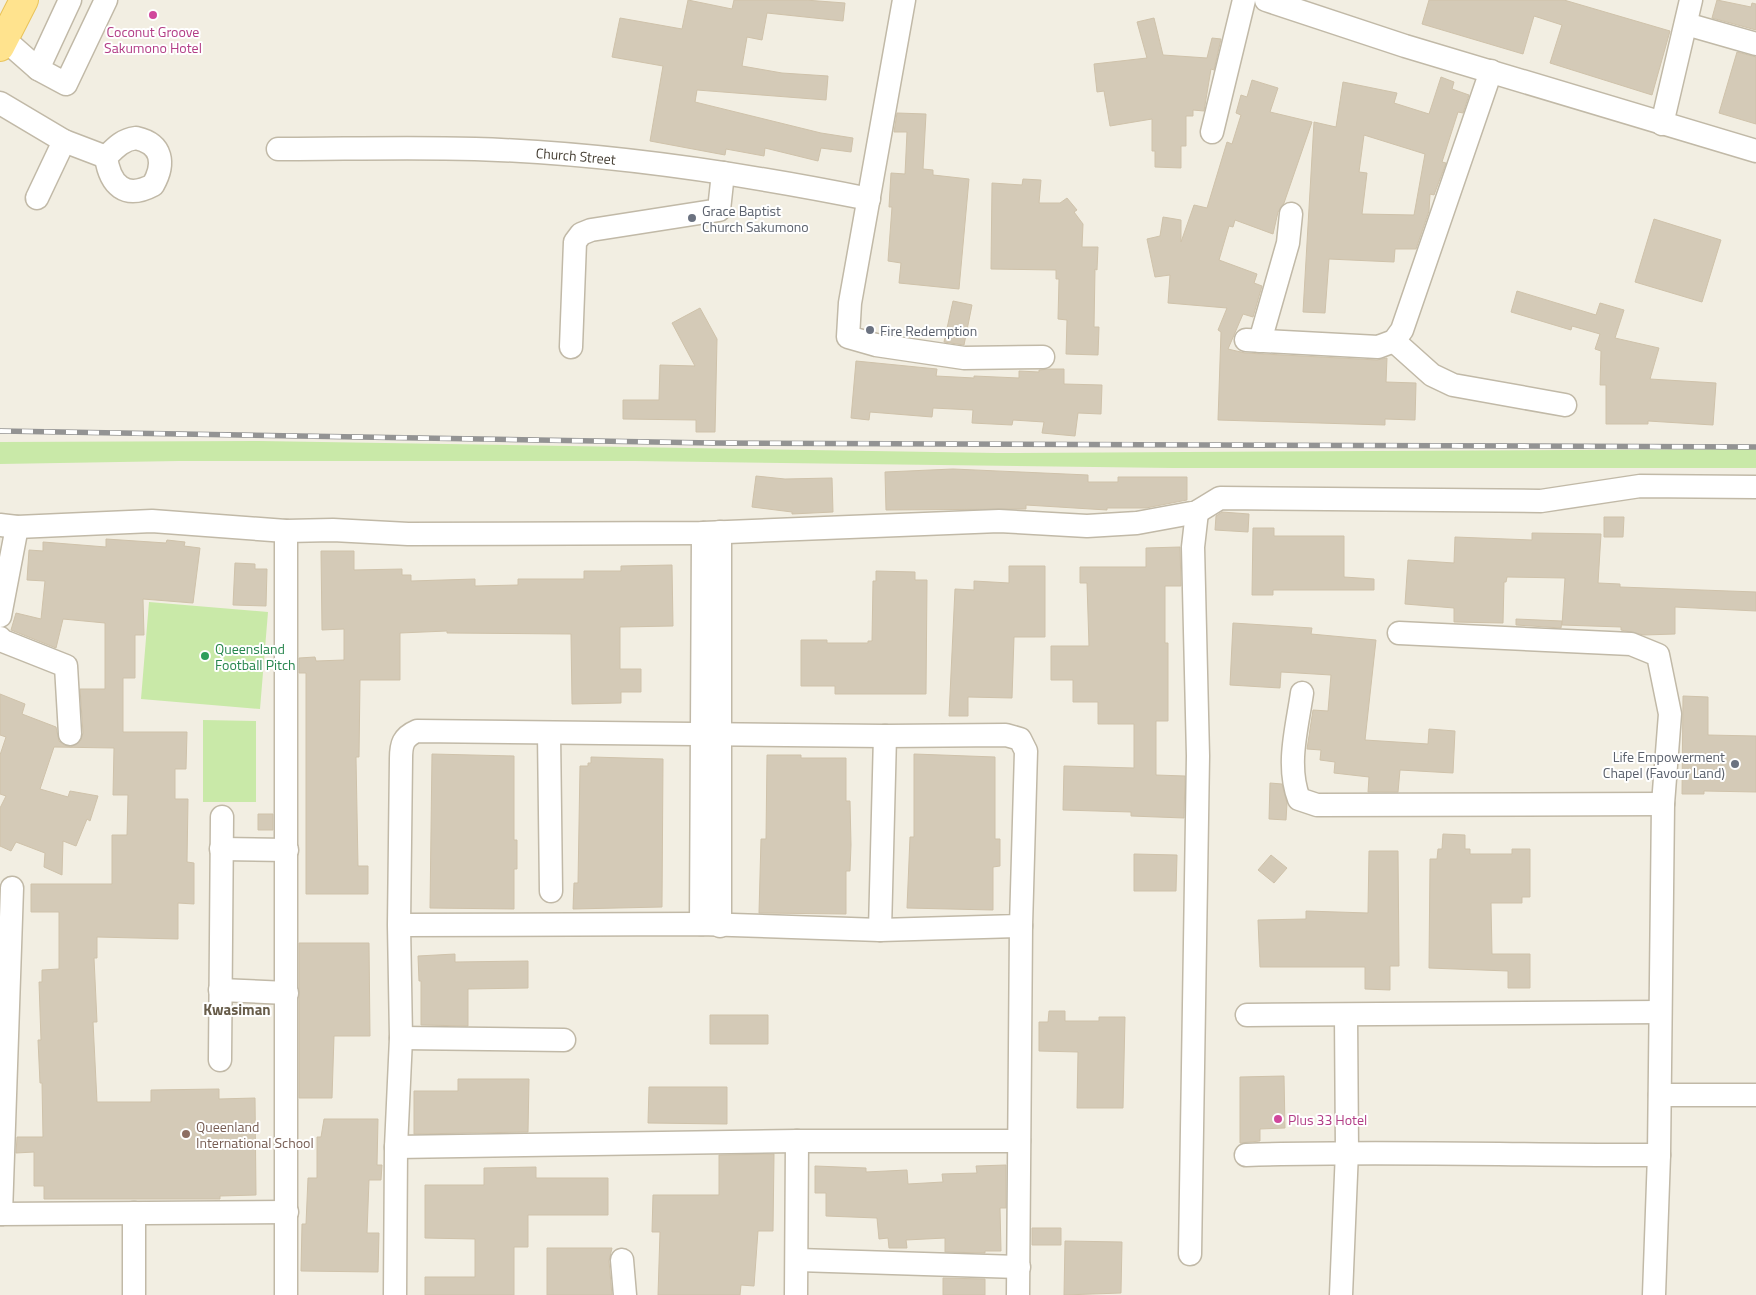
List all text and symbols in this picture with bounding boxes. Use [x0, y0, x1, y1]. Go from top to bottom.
marker: Coconut Groove Sakumono Hotel [147, 9, 159, 21]
place label: Coconut Groove Sakumono Hotel [104, 21, 202, 58]
street label: Church Street [535, 141, 617, 169]
place label: Grace Baptist Church Sakumono [702, 200, 809, 237]
marker: Grace Baptist Church Sakumono [686, 212, 698, 224]
place label: Fire Redemption [880, 320, 977, 341]
marker: Fire Redemption [864, 324, 876, 336]
place label: Queensland Football Pitch [215, 638, 296, 675]
marker: Queensland Football Pitch [199, 650, 211, 662]
place label: Life Empowerment Chapel (Favour Land) [1603, 746, 1725, 783]
marker: Life Empowerment Chapel (Favour Land) [1729, 758, 1741, 770]
district label: Kwasiman [203, 998, 271, 1021]
place label: Plus 33 Hotel [1288, 1109, 1367, 1130]
marker: Plus 33 Hotel [1272, 1113, 1284, 1125]
place label: Queenland International School [196, 1116, 314, 1153]
marker: Queenland International School [180, 1128, 192, 1140]

